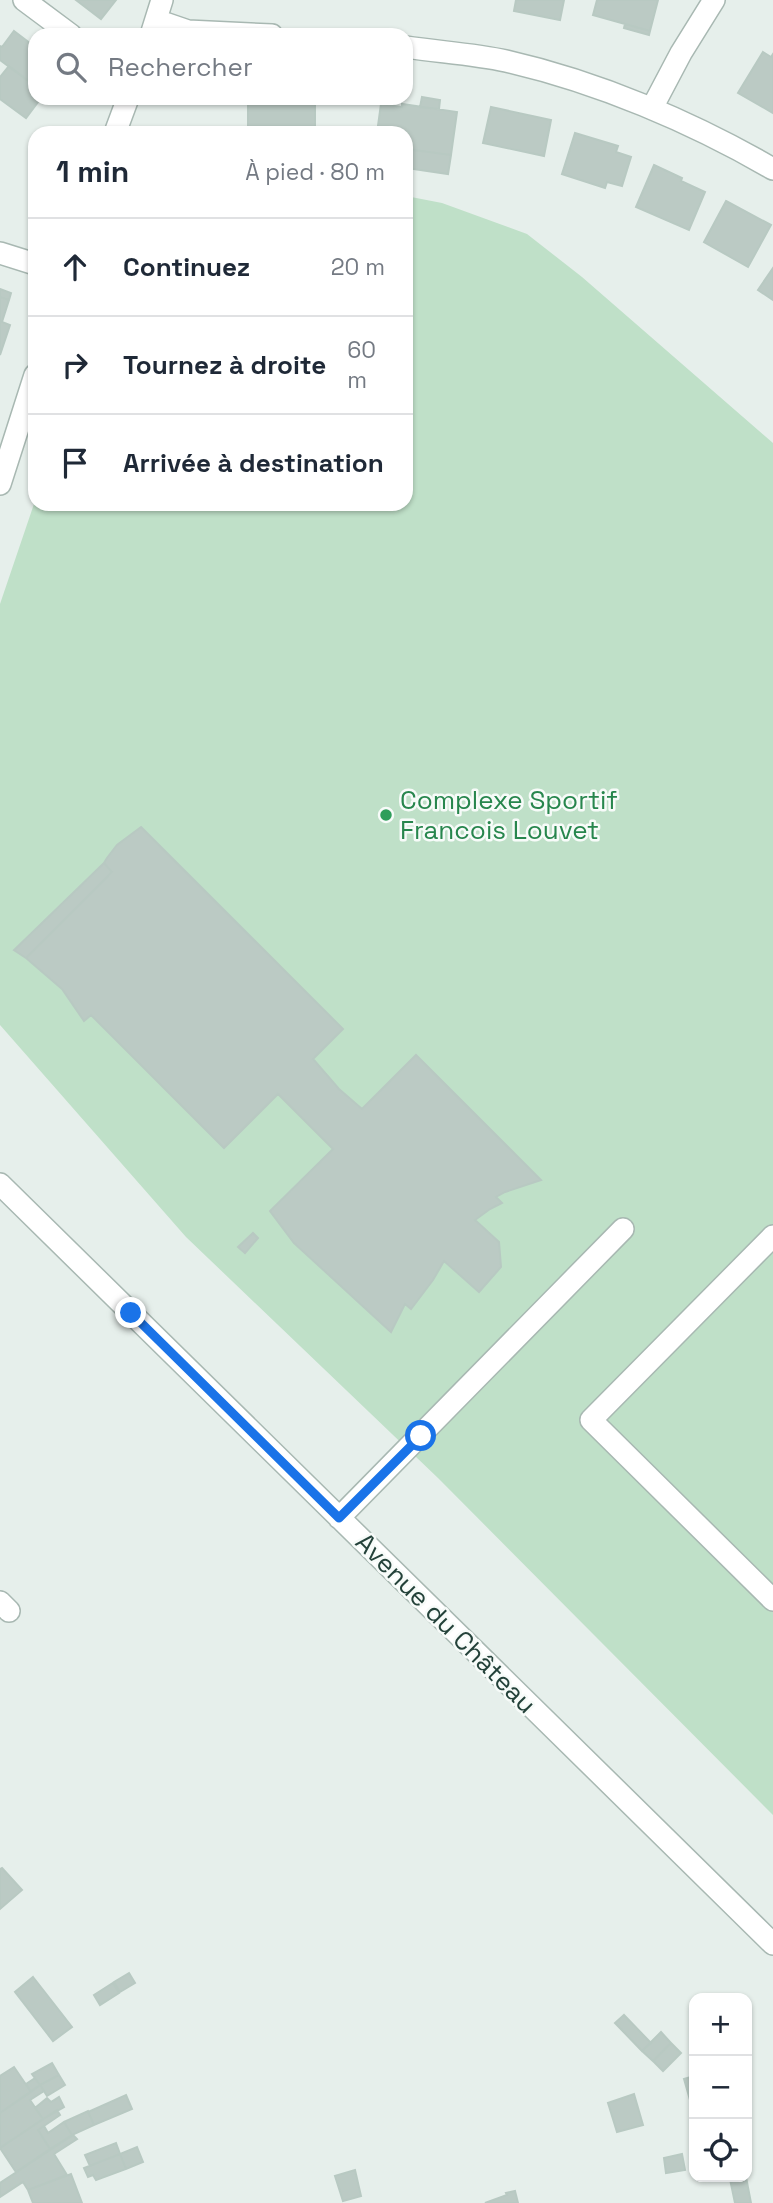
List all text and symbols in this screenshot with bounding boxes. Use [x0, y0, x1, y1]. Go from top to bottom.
search box [28, 28, 413, 105]
icon: search [52, 48, 90, 86]
text: Rechercher [108, 50, 253, 84]
text: 1 min [56, 152, 129, 191]
text: À pied · 80 m [245, 157, 385, 187]
icon: ahead [56, 248, 94, 286]
text: Continuez [123, 250, 250, 284]
text: 20 m [331, 252, 385, 282]
text: 60 m [347, 335, 376, 395]
icon: right [56, 346, 94, 384]
text: Tournez à droite [123, 348, 326, 382]
icon: arrive [56, 444, 94, 482]
text: Arrivée à destination [123, 446, 384, 480]
place label: Complexe Sportif Francois Louvet [400, 783, 618, 847]
marker: Complexe Sportif Francois Louvet [378, 807, 394, 823]
route end [115, 1297, 146, 1328]
route start [405, 1420, 436, 1451]
street label: Avenue du Château [348, 1525, 544, 1721]
map controls [689, 1993, 752, 2182]
button: + [689, 1993, 752, 2056]
button: − [689, 2056, 752, 2119]
button: locate [689, 2119, 752, 2182]

